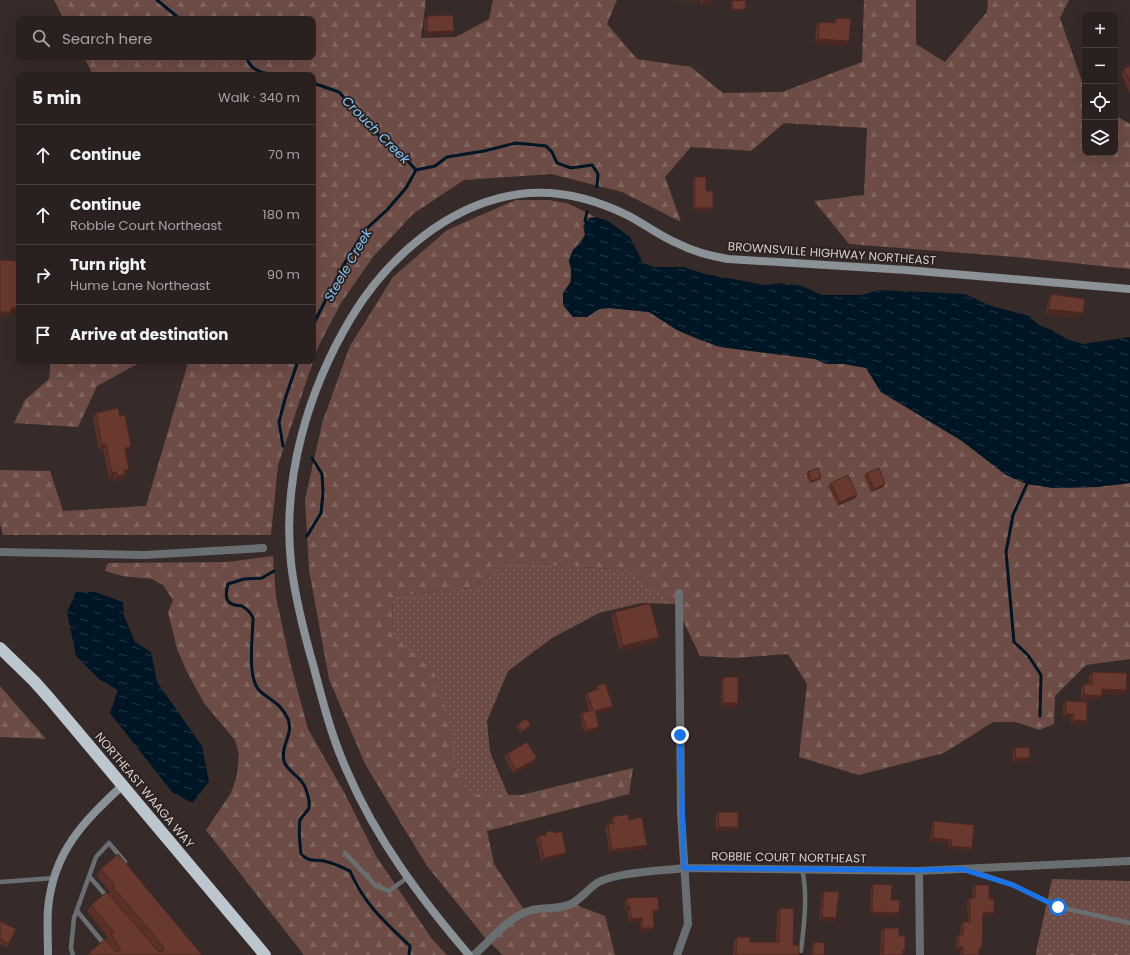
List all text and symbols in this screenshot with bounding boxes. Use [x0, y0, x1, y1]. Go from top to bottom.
map controls [1082, 12, 1118, 156]
button: + [1082, 12, 1118, 48]
search box [16, 16, 316, 60]
icon: search [30, 27, 52, 49]
text: Search here [62, 28, 152, 49]
button: − [1082, 48, 1118, 84]
button: locate [1082, 84, 1118, 120]
text: 5 min [32, 86, 81, 110]
text: Walk · 340 m [218, 88, 300, 107]
water label: Crouch Creek [338, 92, 415, 169]
button: layers [1082, 120, 1118, 156]
icon: ahead [32, 144, 54, 166]
text: Continue [70, 144, 141, 165]
text: 70 m [268, 145, 300, 164]
text: Continue [70, 194, 141, 215]
icon: ahead [32, 204, 54, 226]
text: 180 m [263, 205, 300, 224]
text: Robbie Court Northeast [70, 216, 222, 235]
water label: Steele Creek [319, 224, 377, 305]
street label: BROWNSVILLE HIGHWAY NORTHEAST [727, 237, 937, 269]
text: Turn right [70, 254, 146, 275]
icon: right [32, 264, 54, 286]
text: 90 m [267, 265, 300, 284]
text: Hume Lane Northeast [70, 276, 210, 295]
icon: arrive [32, 324, 54, 346]
text: Arrive at destination [70, 324, 228, 345]
route end [671, 726, 689, 744]
street label: NORTHEAST WAAGA WAY [91, 729, 199, 851]
street label: ROBBIE COURT NORTHEAST [711, 847, 867, 867]
route start [1049, 898, 1067, 916]

